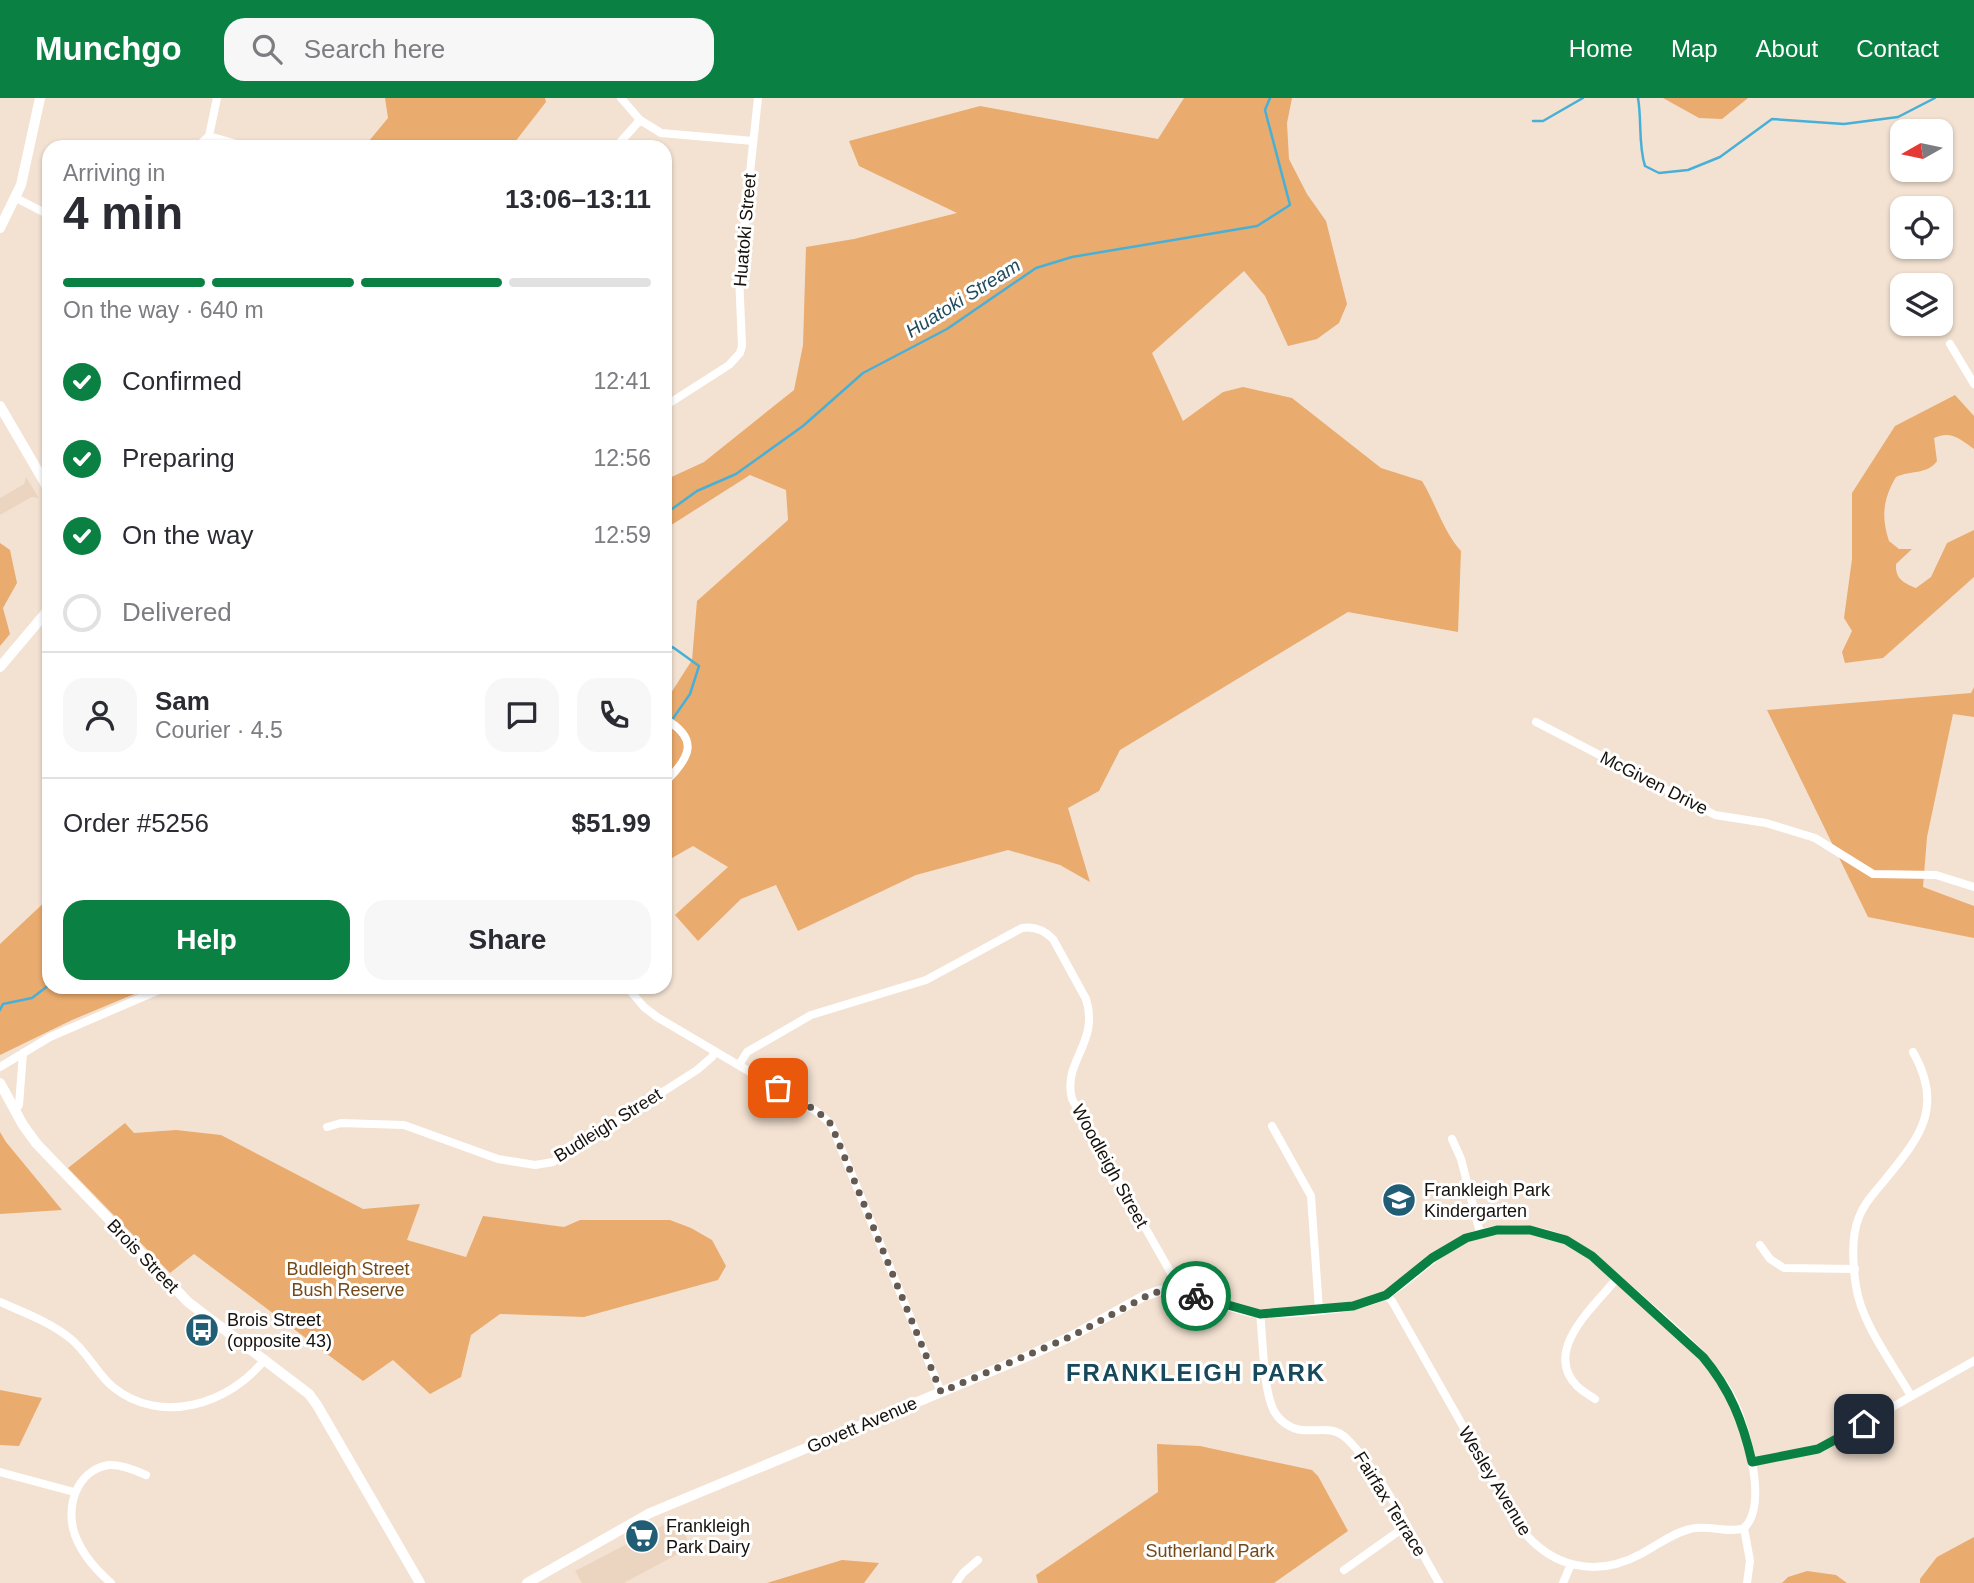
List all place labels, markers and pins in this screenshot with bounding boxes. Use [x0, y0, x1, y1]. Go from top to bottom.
pin [748, 1058, 808, 1118]
place label: Frankleigh Park Kindergarten [1424, 1180, 1551, 1221]
school or university icon: Frankleigh Park Kindergarten [1380, 1181, 1418, 1219]
place label: Brois Street (opposite 43) [227, 1310, 332, 1351]
bus stop icon: Brois Street (opposite 43) [183, 1311, 221, 1349]
pin [1834, 1394, 1894, 1454]
place label: Frankleigh Park Dairy [666, 1516, 750, 1557]
supermarket icon: Frankleigh Park Dairy [623, 1517, 661, 1555]

